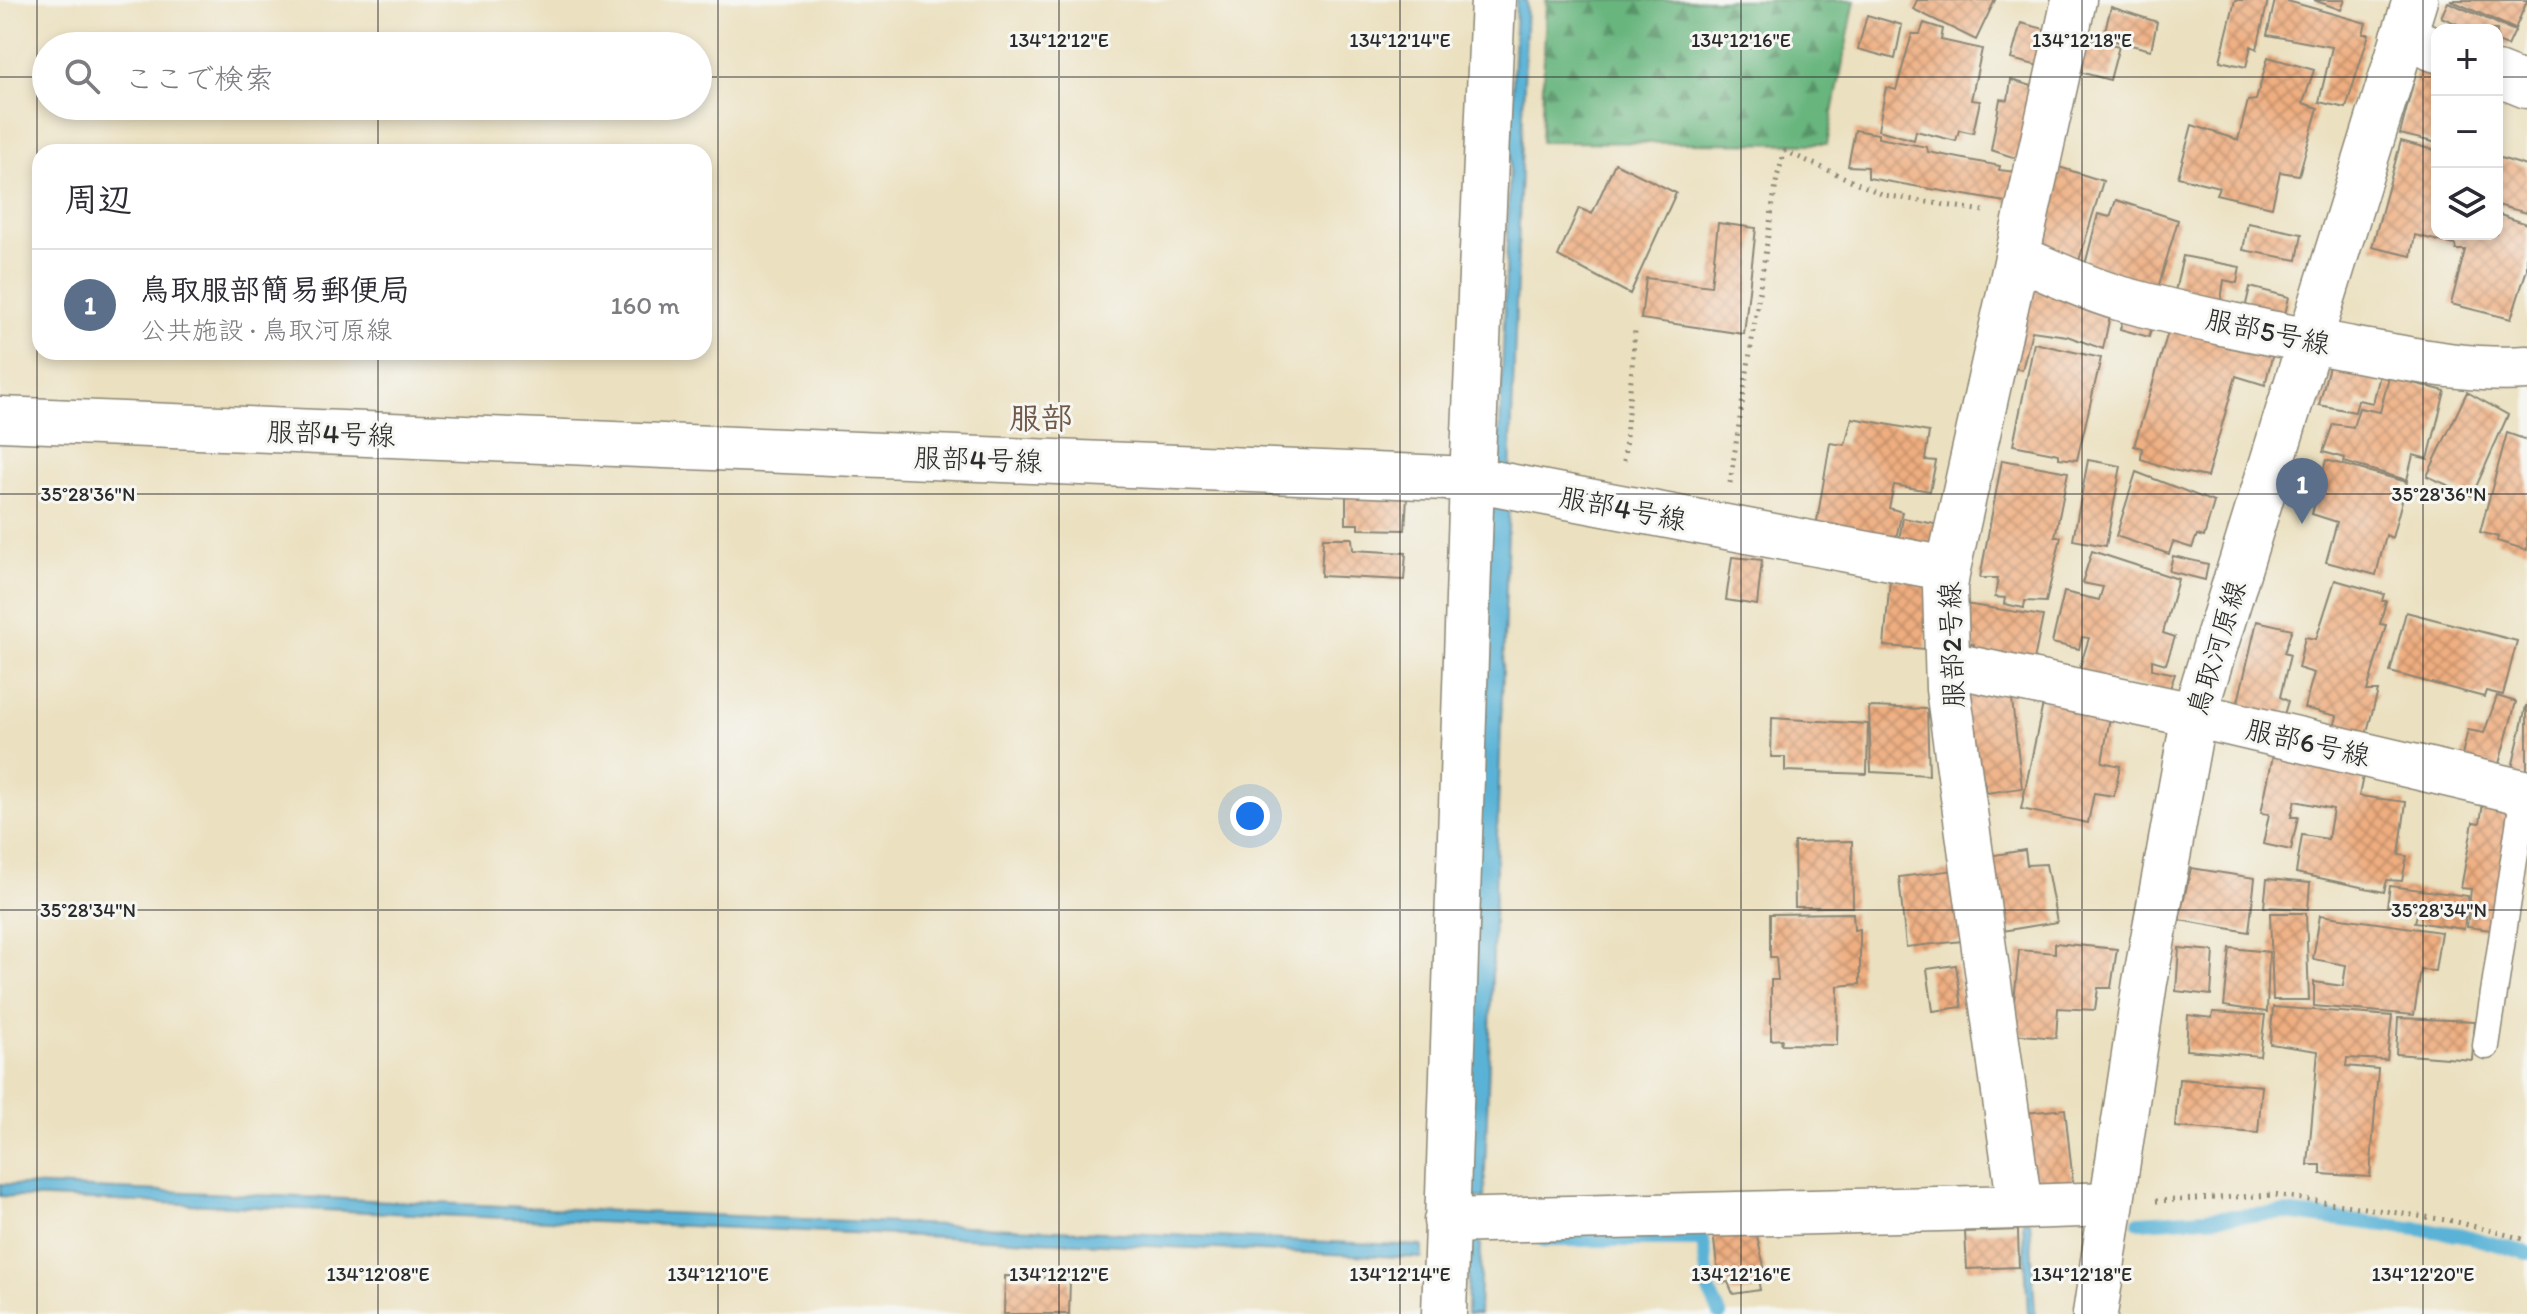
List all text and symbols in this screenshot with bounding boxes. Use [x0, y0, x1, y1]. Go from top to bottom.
map controls [2431, 24, 2503, 240]
button: + [2431, 24, 2503, 96]
text: 134°12'12"E [1009, 28, 1109, 52]
text: 134°12'14"E [1349, 28, 1451, 52]
text: 134°12'16"E [1691, 28, 1791, 52]
text: 134°12'18"E [2032, 28, 2132, 52]
search box [32, 32, 712, 120]
icon: search [60, 54, 104, 98]
text: ここで検索 [124, 60, 274, 97]
button: − [2431, 96, 2503, 168]
button: layers [2431, 168, 2503, 240]
text: 周辺 [64, 179, 132, 220]
text: 鳥取服部簡易郵便局 [140, 271, 410, 308]
text: 1 [84, 289, 96, 321]
text: 160 m [610, 289, 680, 321]
street label: 服部5号線 [2202, 301, 2334, 361]
text: 公共施設 · 鳥取河原線 [140, 314, 392, 346]
district label: 服部 [1009, 399, 1073, 437]
street label: 服部4号線 [266, 414, 396, 452]
street label: 服部4号線 [913, 440, 1043, 478]
pin: 1 [2276, 458, 2328, 524]
street label: 服部4号線 [1557, 479, 1689, 537]
text: 35°28'36"N [41, 482, 135, 506]
text: 35°28'36"N [2392, 482, 2486, 506]
street label: 鳥取河原線 [2179, 576, 2253, 720]
street label: 服部2号線 [1932, 581, 1970, 709]
street label: 服部6号線 [2242, 711, 2374, 773]
your location [1230, 796, 1270, 836]
text: 35°28'34"N [40, 898, 136, 922]
text: 35°28'34"N [2391, 898, 2487, 922]
text: 134°12'08"E [326, 1262, 430, 1286]
text: 134°12'10"E [667, 1262, 769, 1286]
text: 134°12'12"E [1009, 1262, 1109, 1286]
text: 134°12'14"E [1349, 1262, 1451, 1286]
text: 134°12'16"E [1691, 1262, 1791, 1286]
text: 134°12'18"E [2032, 1262, 2132, 1286]
text: 134°12'20"E [2372, 1262, 2474, 1286]

